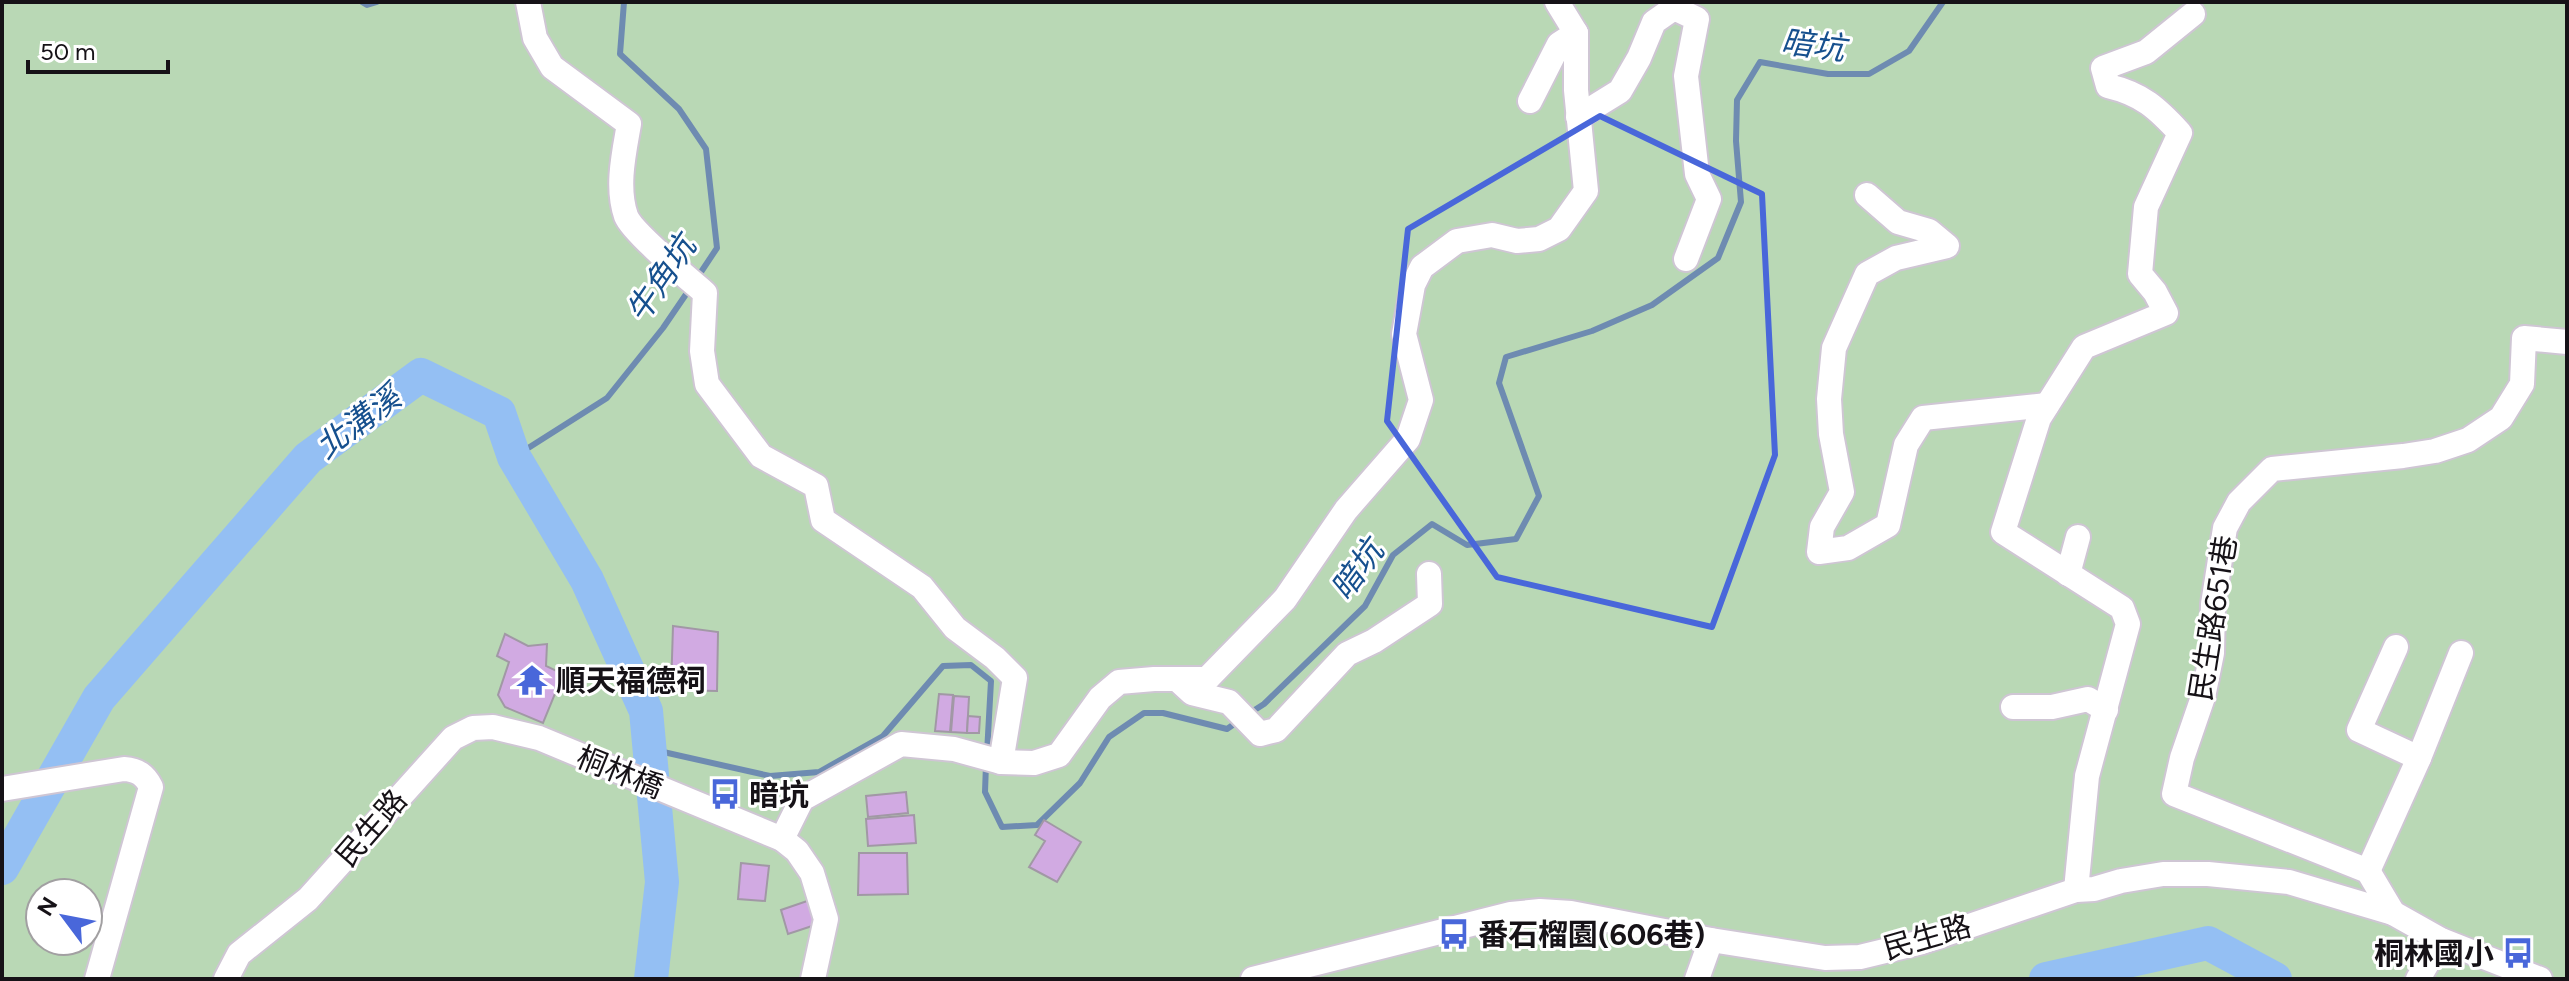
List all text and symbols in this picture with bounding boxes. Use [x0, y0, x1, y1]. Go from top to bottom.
water label: 暗坑 [1779, 22, 1851, 68]
scale bar [28, 24, 168, 74]
text: 50 m [40, 37, 96, 66]
water label: 牛角坑 [618, 225, 706, 329]
water label: 北溝溪 [308, 376, 411, 466]
water label: 暗坑 [1323, 530, 1394, 607]
street label: 民生路651巷 [2182, 533, 2244, 703]
place label: 順天福德祠 [556, 662, 706, 699]
temple icon: 順天福德祠 [515, 663, 549, 697]
street label: 桐林橋 [571, 738, 669, 806]
place label: 暗坑 [749, 776, 809, 813]
bus stop icon: 暗坑 [708, 777, 742, 811]
street label: 民生路 [328, 782, 414, 874]
north arrow [24, 877, 104, 957]
text: N [32, 892, 63, 921]
street label: 民生路 [1879, 907, 1975, 967]
place label: 番石榴園(606巷) [1478, 916, 1705, 953]
bus stop icon: 番石榴園(606巷) [1437, 917, 1471, 951]
place label: 桐林國小 [2374, 935, 2494, 972]
bus stop icon: 桐林國小 [2501, 936, 2535, 970]

